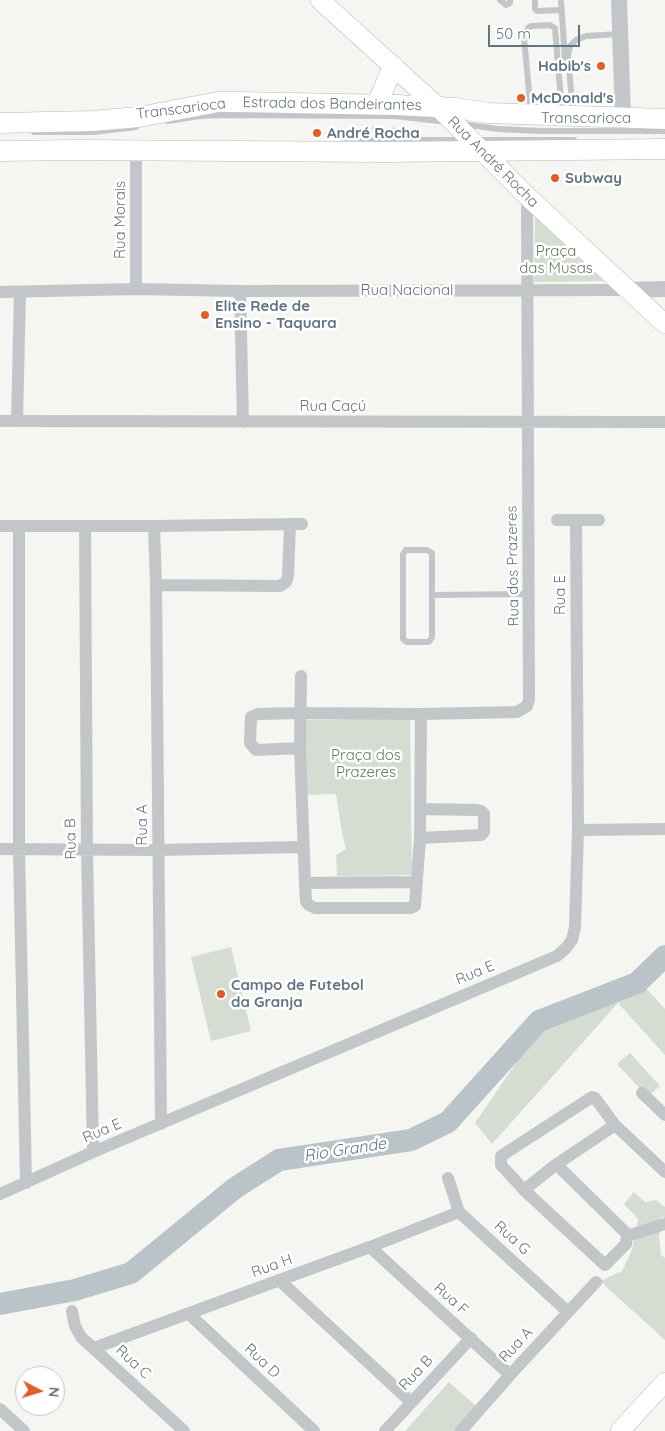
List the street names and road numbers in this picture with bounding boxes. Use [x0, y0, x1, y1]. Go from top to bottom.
street label: Estrada dos Bandeirantes [242, 93, 422, 115]
street label: Transcarioca [135, 95, 227, 123]
street label: Transcarioca [541, 109, 631, 127]
street label: Rua André Rocha [444, 113, 542, 211]
street label: Rua Morais [111, 181, 129, 259]
street label: Rua Nacional [361, 281, 453, 299]
street label: Rua Caçú [300, 397, 366, 415]
street label: Rua dos Prazeres [503, 505, 523, 627]
street label: Rua E [551, 575, 569, 615]
street label: Rua A [133, 804, 151, 846]
street label: Rua B [62, 818, 80, 860]
street label: Rua E [453, 957, 497, 989]
street label: Rua E [80, 1115, 124, 1147]
street label: Rua G [490, 1217, 534, 1259]
street label: Rua H [249, 1250, 295, 1282]
street label: Rua F [430, 1279, 472, 1319]
street label: Rua A [495, 1324, 537, 1366]
street label: Rua D [240, 1340, 284, 1382]
street label: Rua C [112, 1341, 154, 1383]
street label: Rua B [395, 1352, 437, 1394]

